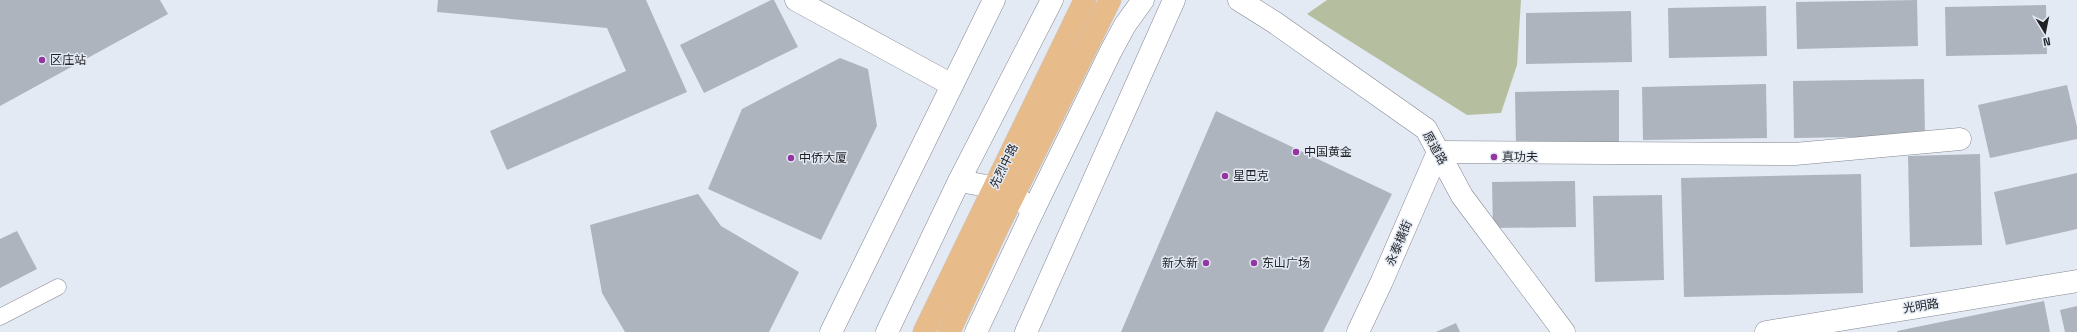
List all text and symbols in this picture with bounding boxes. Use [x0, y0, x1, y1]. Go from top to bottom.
north arrow [2025, 12, 2065, 52]
text: N [2042, 34, 2052, 49]
place label: 区庄站 [50, 52, 86, 68]
marker: 区庄站 [37, 55, 47, 65]
street label: 原道路 [1419, 128, 1451, 168]
street label: 先烈中路 [986, 141, 1022, 191]
place label: 中国黄金 [1304, 144, 1352, 160]
marker: 中国黄金 [1291, 147, 1301, 157]
place label: 真功夫 [1502, 149, 1538, 165]
place label: 中侨大厦 [799, 150, 847, 166]
marker: 真功夫 [1489, 152, 1499, 162]
marker: 中侨大厦 [786, 153, 796, 163]
place label: 星巴克 [1233, 168, 1269, 184]
marker: 星巴克 [1220, 171, 1230, 181]
street label: 永泰横街 [1382, 218, 1416, 268]
place label: 新大新 [1162, 255, 1198, 271]
place label: 东山广场 [1262, 255, 1310, 271]
marker: 新大新 [1201, 258, 1211, 268]
marker: 东山广场 [1249, 258, 1259, 268]
street label: 光明路 [1902, 295, 1940, 317]

